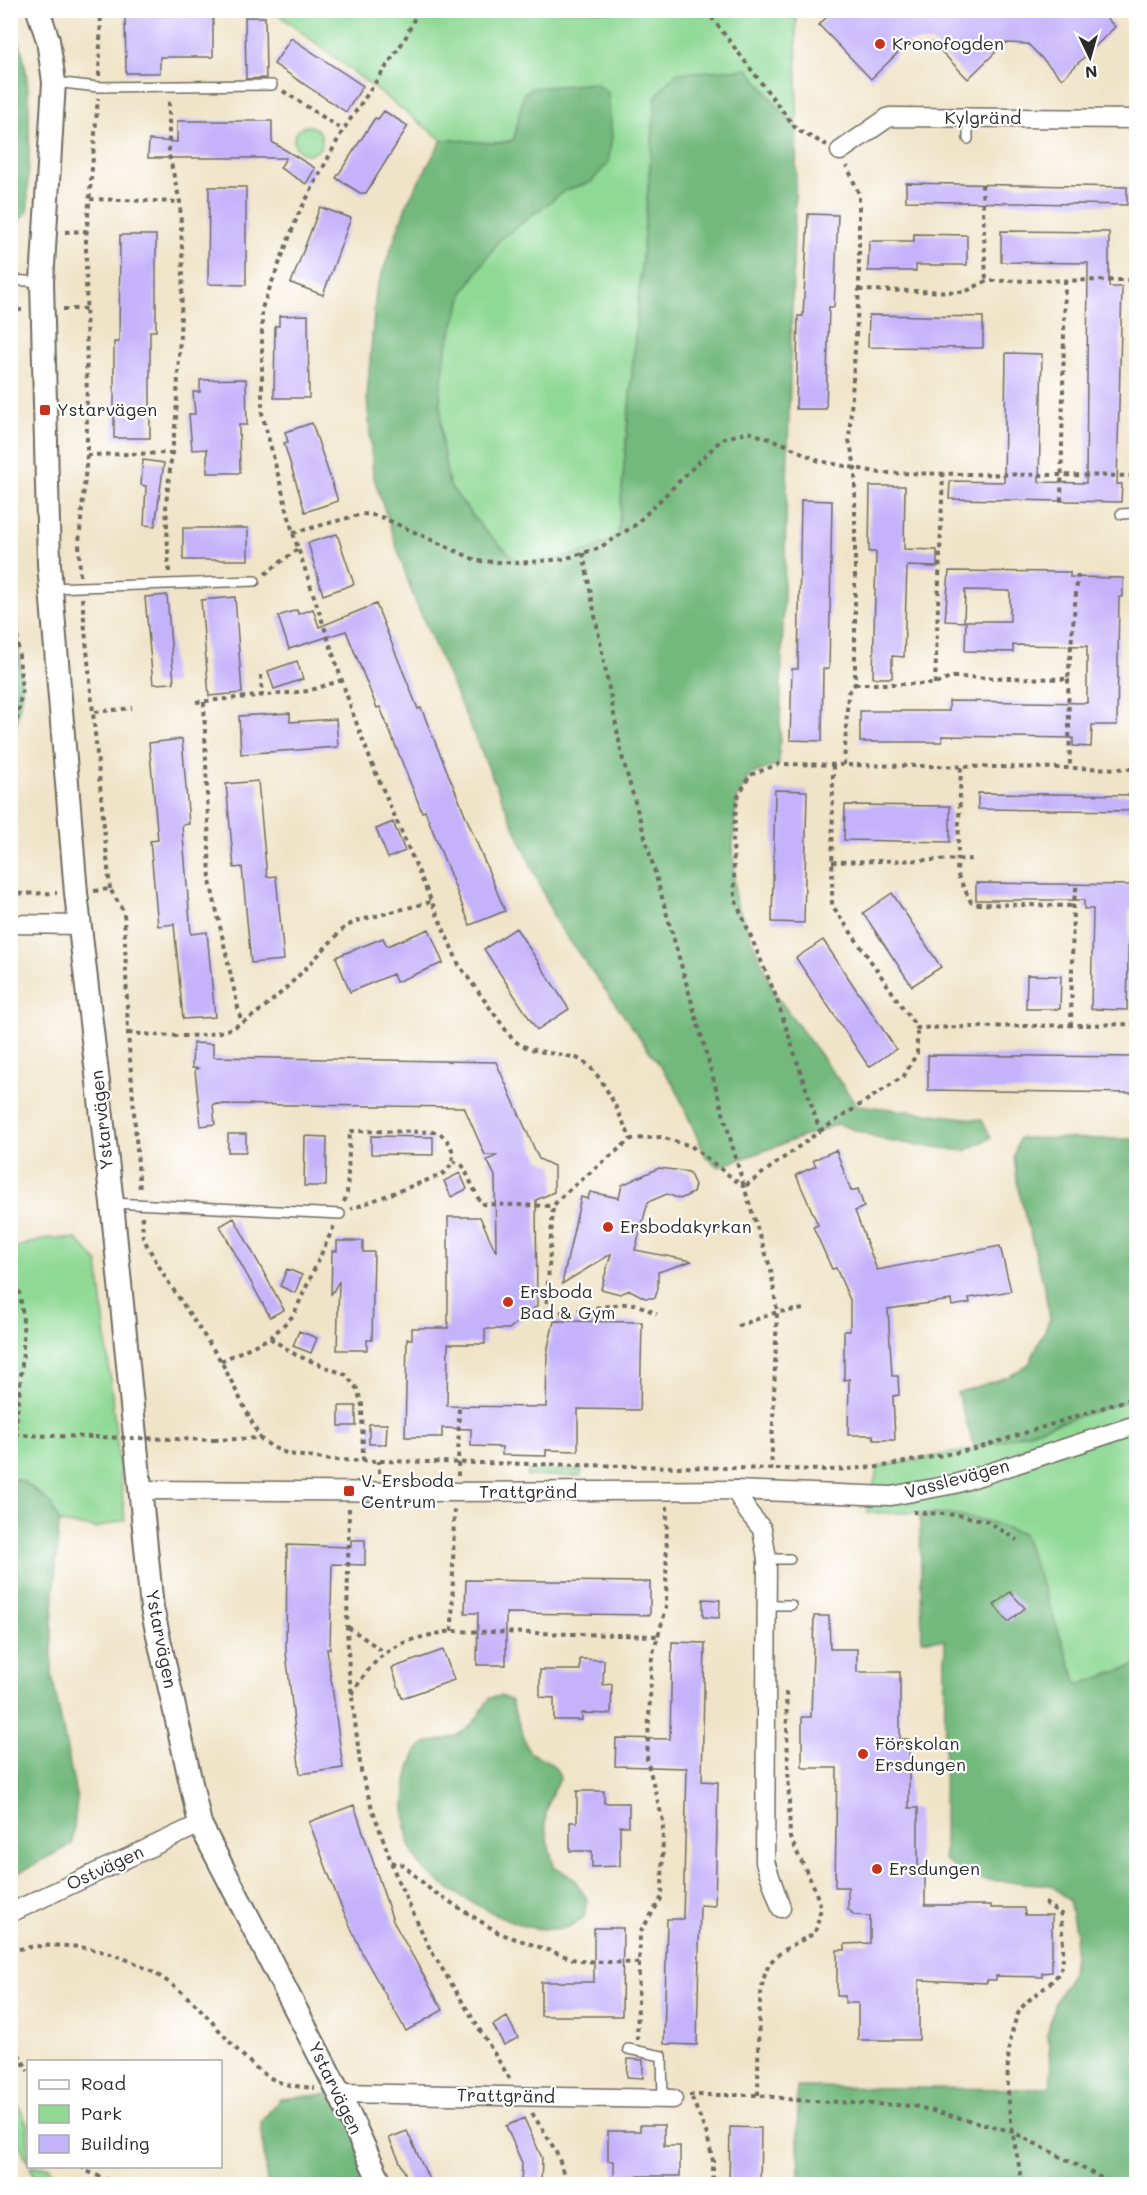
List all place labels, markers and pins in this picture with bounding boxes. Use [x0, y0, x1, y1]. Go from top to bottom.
place label: Kronofogden [892, 31, 1004, 55]
marker: Kronofogden [873, 37, 887, 51]
place label: Ystarvägen [57, 397, 157, 421]
marker: Ystarvägen [38, 403, 52, 417]
place label: Ersbodakyrkan [620, 1214, 752, 1238]
marker: Ersbodakyrkan [601, 1220, 615, 1234]
place label: Ersboda Bad & Gym [520, 1279, 615, 1324]
marker: Ersboda Bad & Gym [501, 1295, 515, 1309]
place label: V. Ersboda Centrum [361, 1468, 455, 1513]
marker: V. Ersboda Centrum [342, 1484, 356, 1498]
place label: Förskolan Ersdungen [875, 1731, 966, 1776]
marker: Förskolan Ersdungen [856, 1747, 870, 1761]
place label: Ersdungen [889, 1856, 980, 1880]
marker: Ersdungen [870, 1862, 884, 1876]

